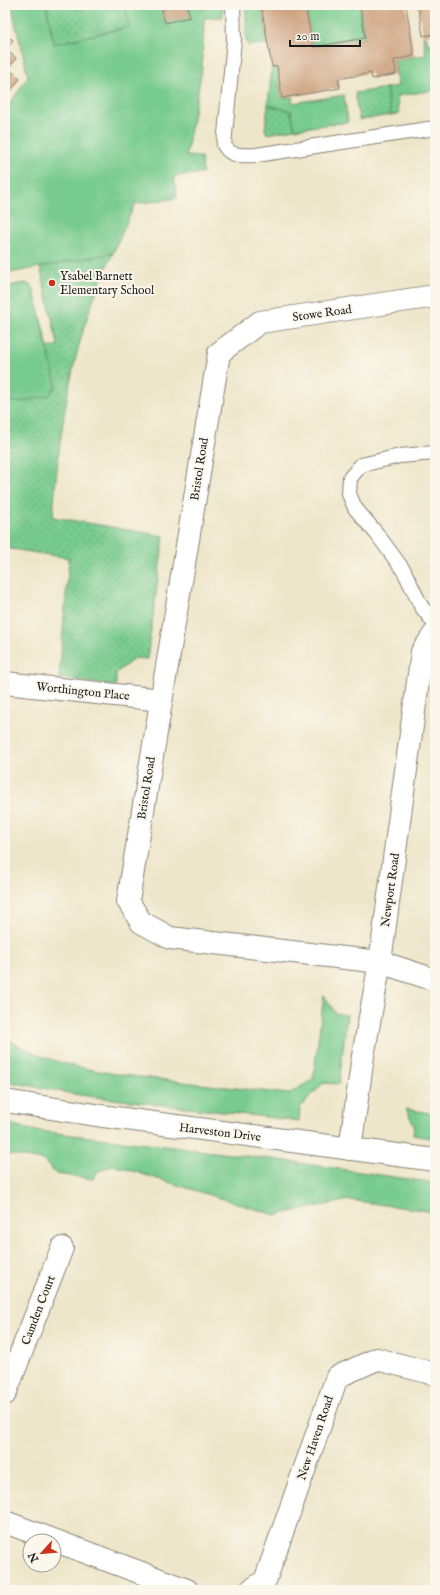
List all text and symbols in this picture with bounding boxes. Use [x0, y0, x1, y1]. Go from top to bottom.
scale bar [290, 22, 360, 48]
text: 20 m [296, 29, 319, 44]
place label: Ysabel Barnett Elementary School [60, 269, 155, 298]
marker: Ysabel Barnett Elementary School [47, 278, 57, 288]
street label: Stowe Road [291, 302, 353, 325]
street label: Bristol Road [187, 436, 212, 502]
street label: Worthington Place [35, 679, 131, 704]
street label: Bristol Road [134, 755, 159, 821]
street label: Newport Road [378, 851, 404, 928]
street label: Harveston Drive [178, 1120, 262, 1145]
street label: Camden Court [18, 1273, 59, 1347]
street label: New Haven Road [294, 1393, 337, 1482]
north arrow [22, 1533, 62, 1573]
text: N [25, 1549, 43, 1565]

